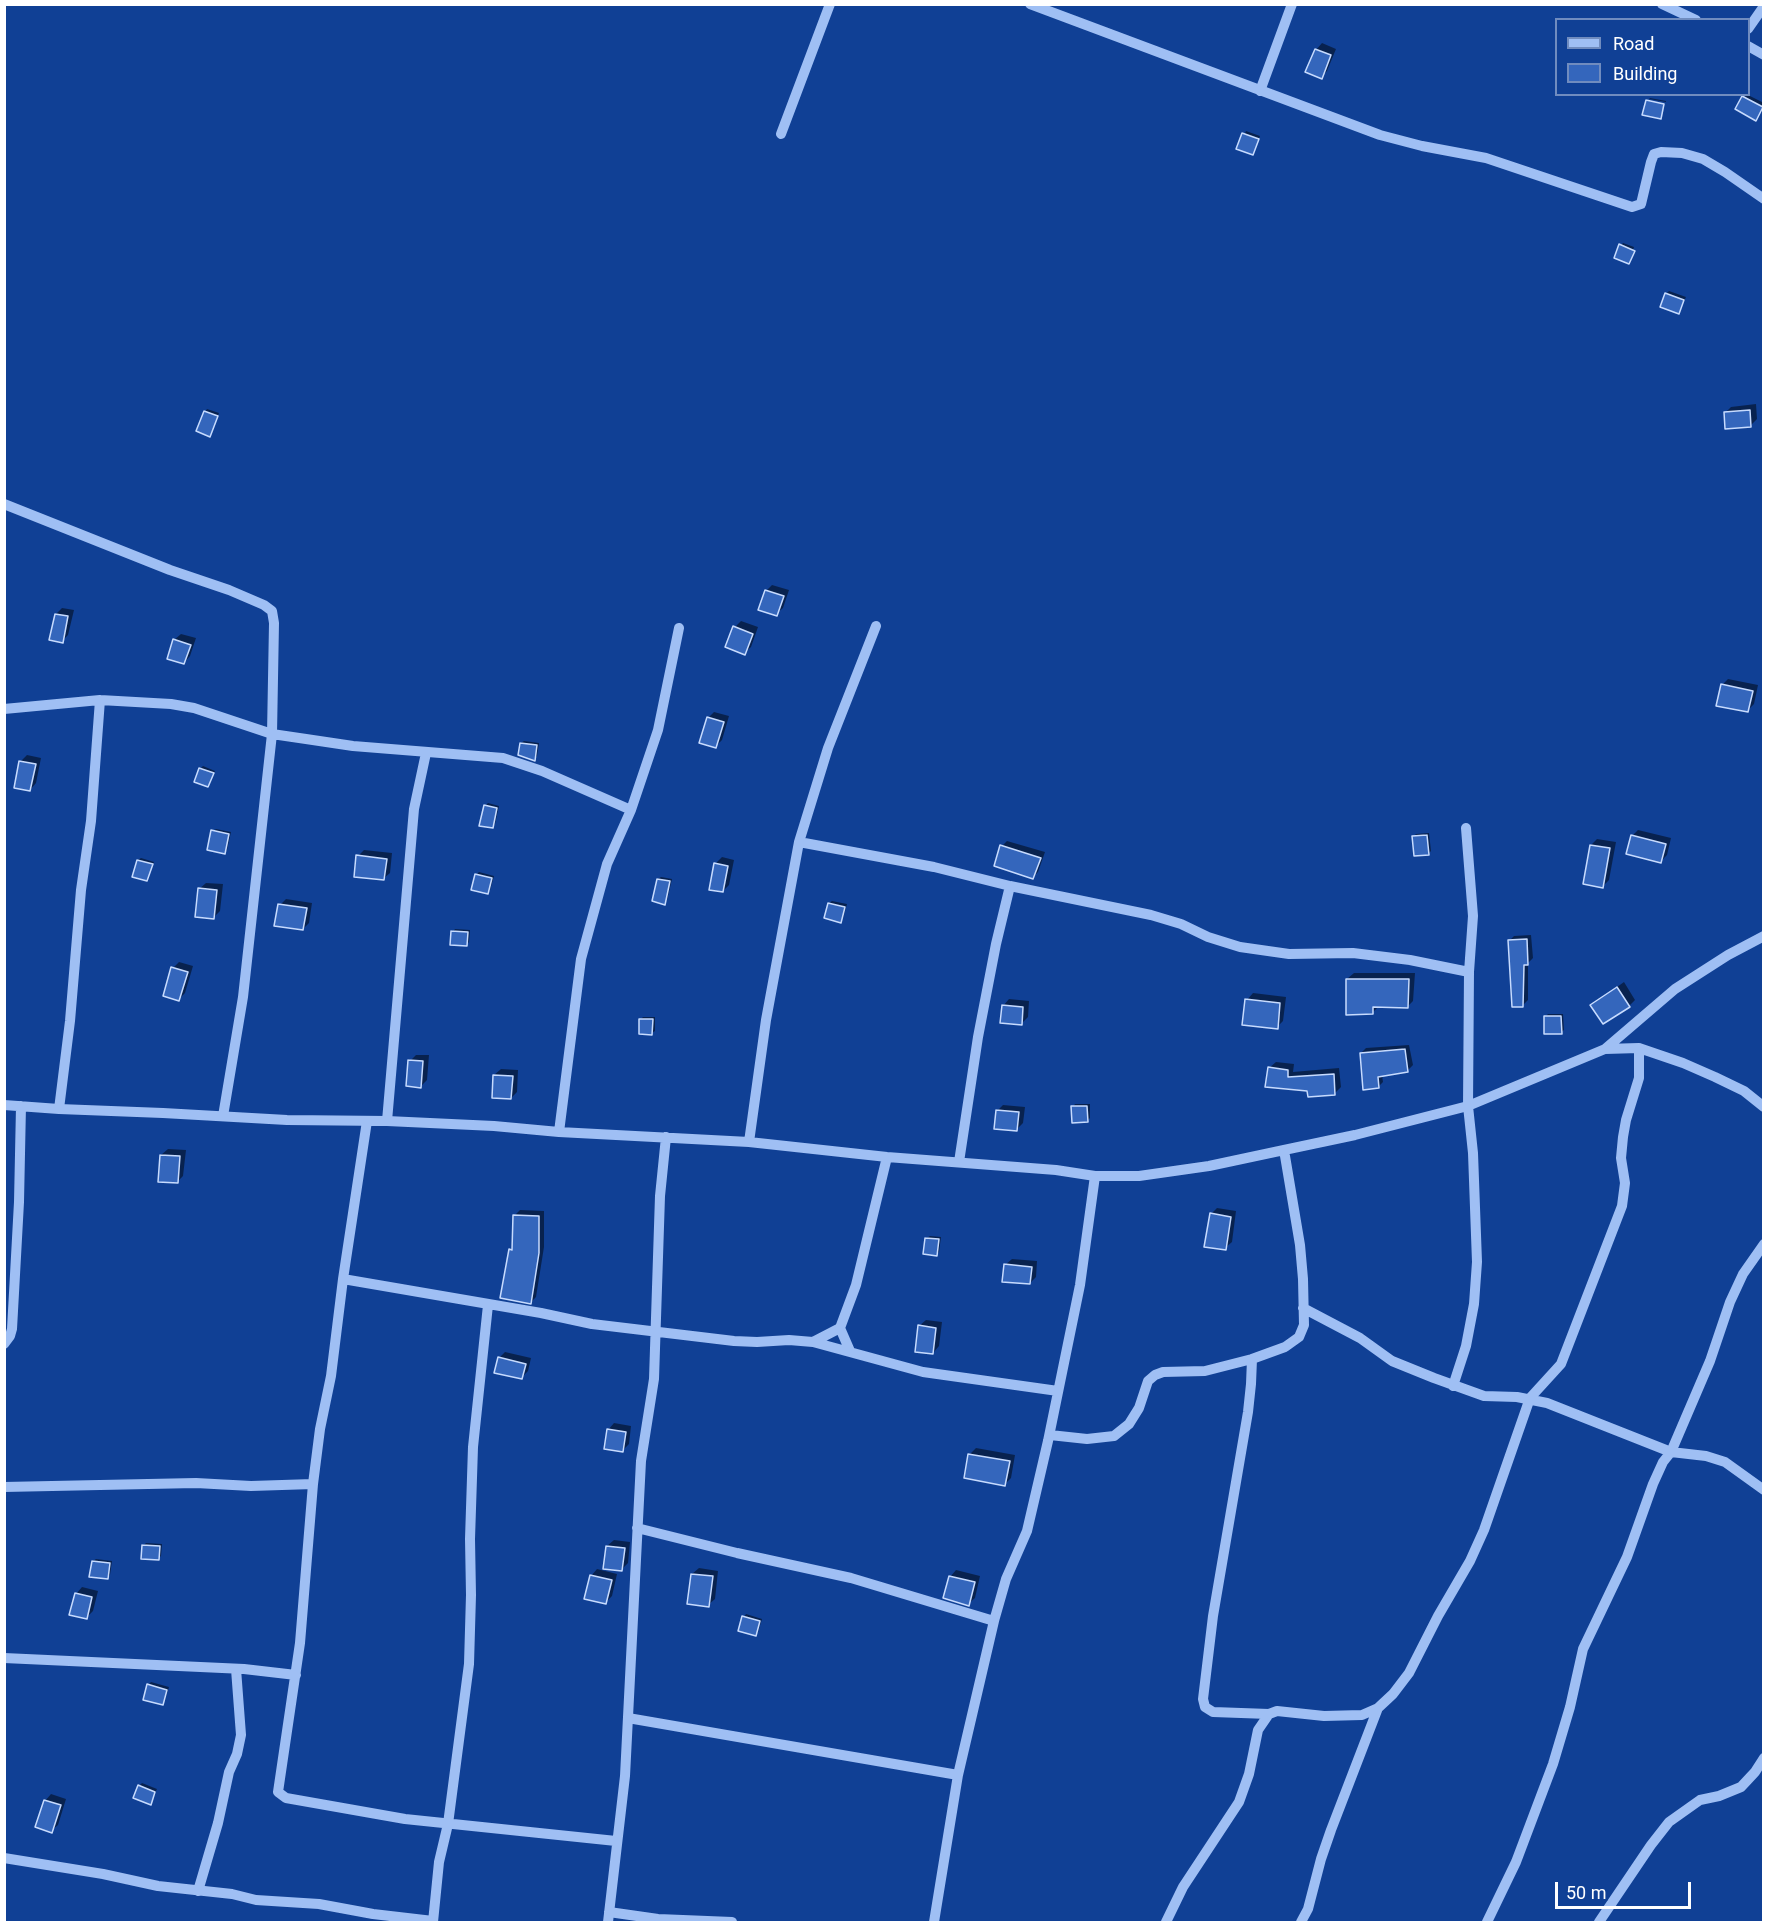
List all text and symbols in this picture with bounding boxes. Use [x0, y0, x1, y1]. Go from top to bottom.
legend [1555, 18, 1750, 96]
text: Road [1613, 33, 1654, 54]
text: Building [1613, 63, 1677, 84]
scale bar [1558, 1870, 1694, 1908]
text: 50 m [1566, 1882, 1606, 1903]

